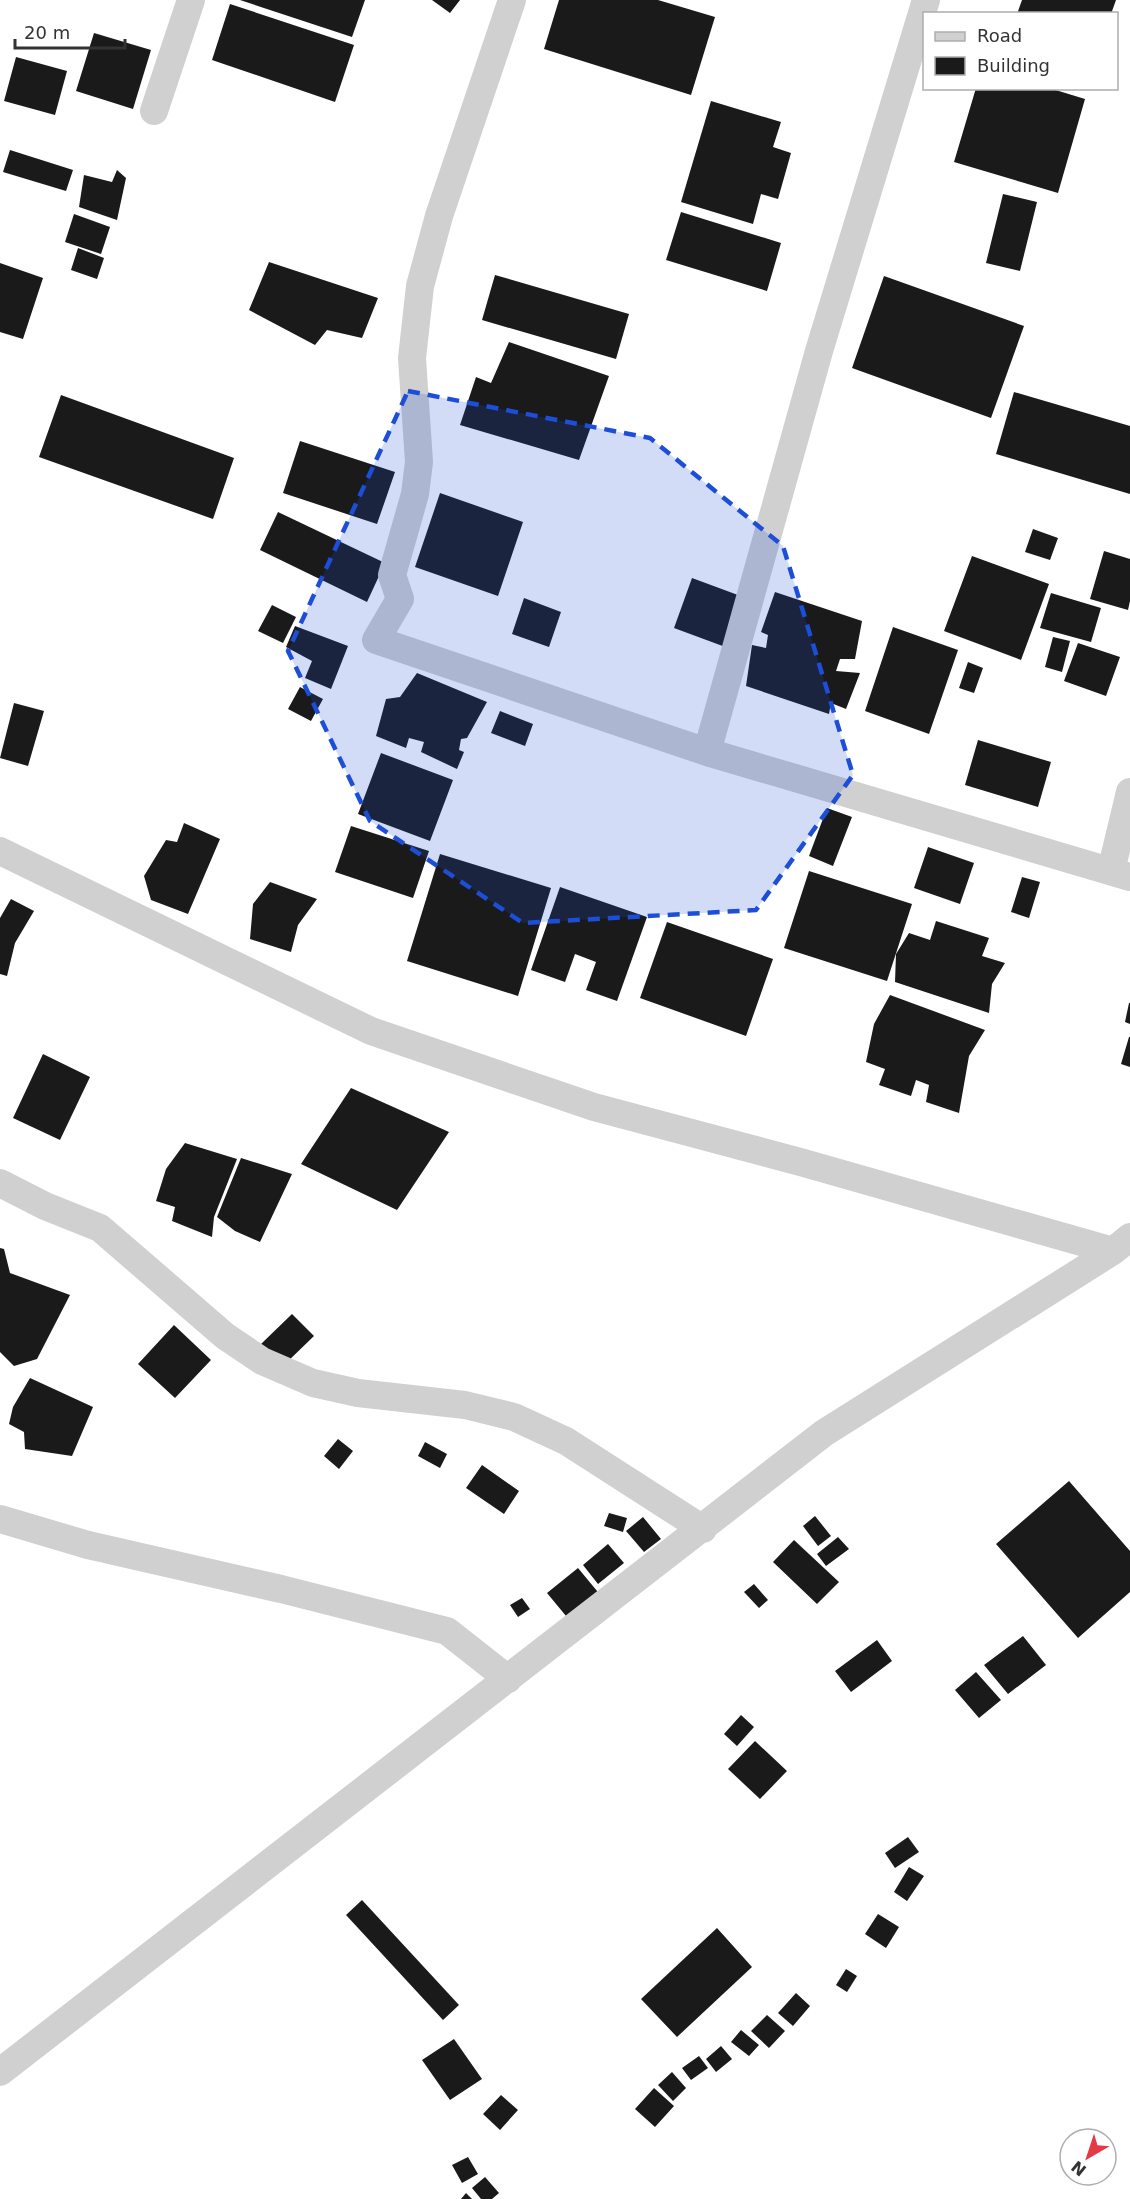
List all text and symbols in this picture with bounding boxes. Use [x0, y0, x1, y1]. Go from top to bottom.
scale bar [15, 12, 124, 50]
legend [923, 12, 1118, 90]
text: 20 m [24, 22, 70, 43]
text: Road [977, 25, 1022, 46]
text: Building [977, 55, 1050, 76]
north arrow [1058, 2127, 1118, 2187]
text: N [1068, 2157, 1090, 2180]

